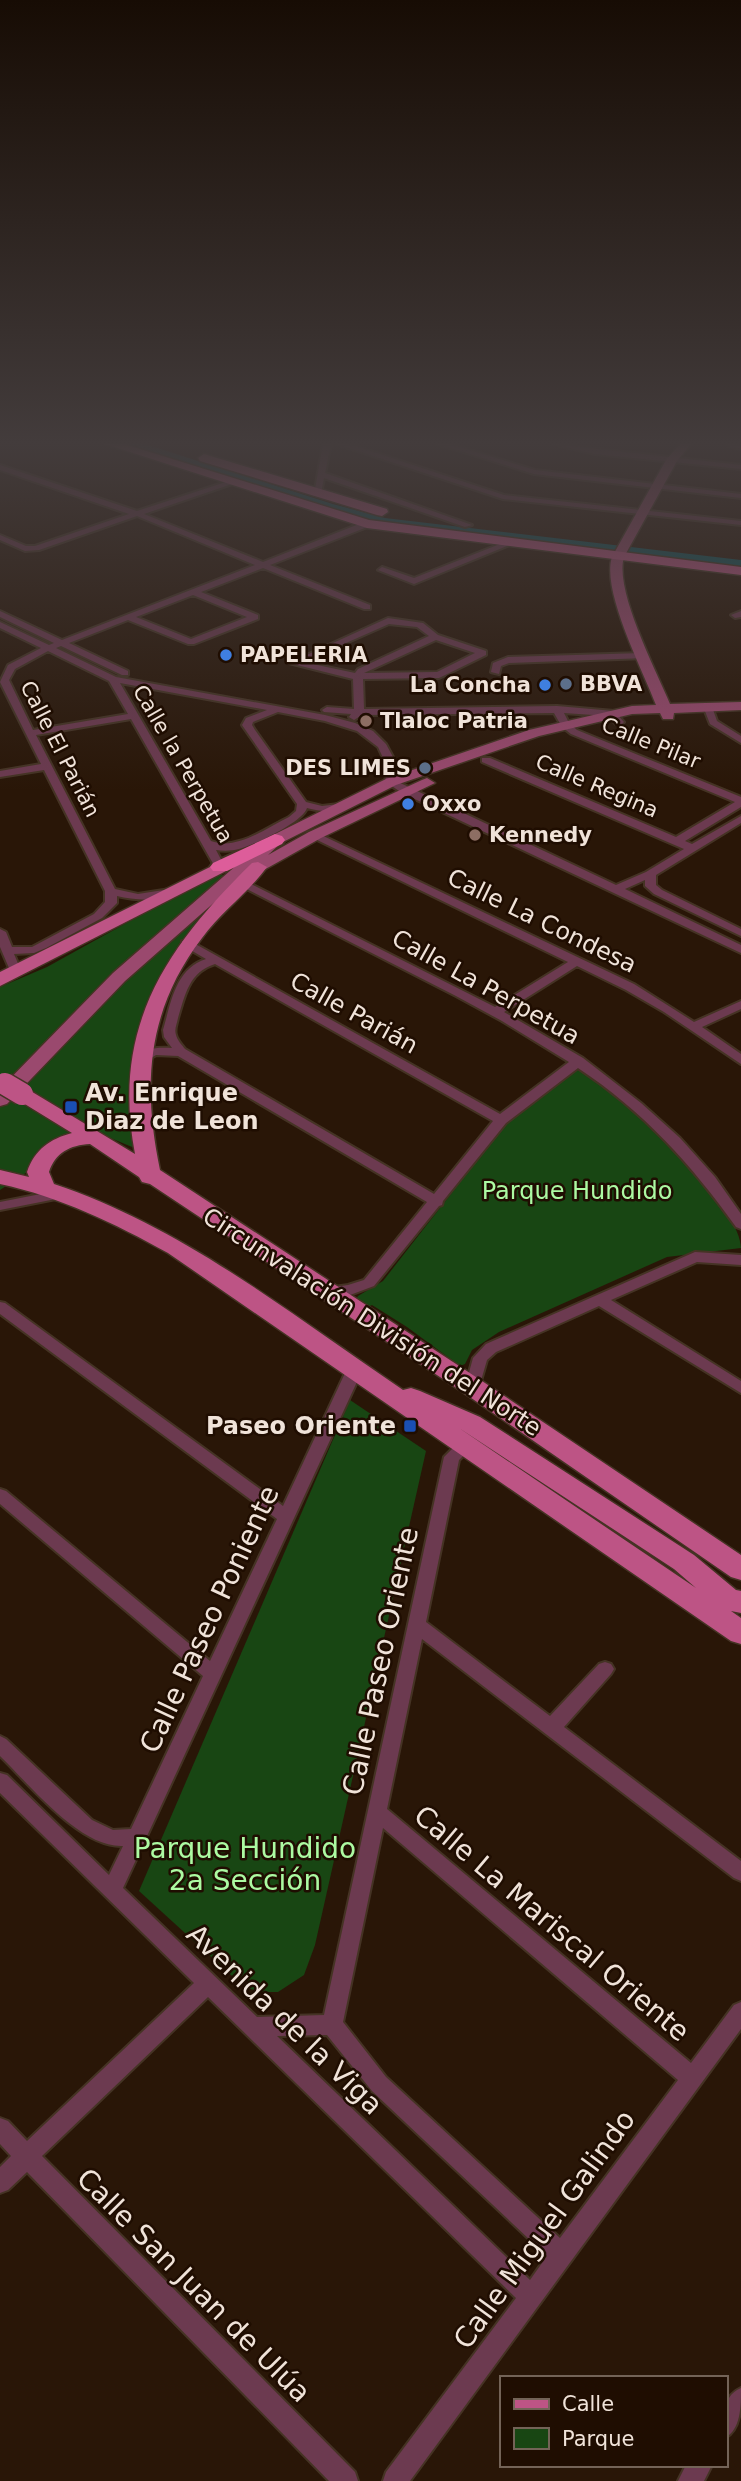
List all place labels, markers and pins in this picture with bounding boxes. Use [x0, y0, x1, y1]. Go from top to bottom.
place label: PAPELERIA [240, 643, 368, 667]
marker: PAPELERIA [218, 647, 234, 663]
place label: BBVA [580, 672, 643, 696]
place label: La Concha [410, 673, 531, 697]
marker: BBVA [558, 676, 574, 692]
marker: La Concha [537, 677, 553, 693]
place label: Tlaloc Patria [380, 709, 528, 733]
marker: Tlaloc Patria [358, 713, 374, 729]
place label: DES LIMES [285, 756, 411, 780]
marker: DES LIMES [417, 760, 433, 776]
place label: Oxxo [422, 792, 481, 816]
marker: Oxxo [400, 796, 416, 812]
place label: Kennedy [489, 823, 592, 847]
marker: Kennedy [467, 827, 483, 843]
place label: Av. Enrique Diaz de Leon [85, 1079, 259, 1135]
marker: Av. Enrique Diaz de Leon [63, 1099, 79, 1115]
place label: Paseo Oriente [206, 1412, 396, 1440]
marker: Paseo Oriente [402, 1418, 418, 1434]

